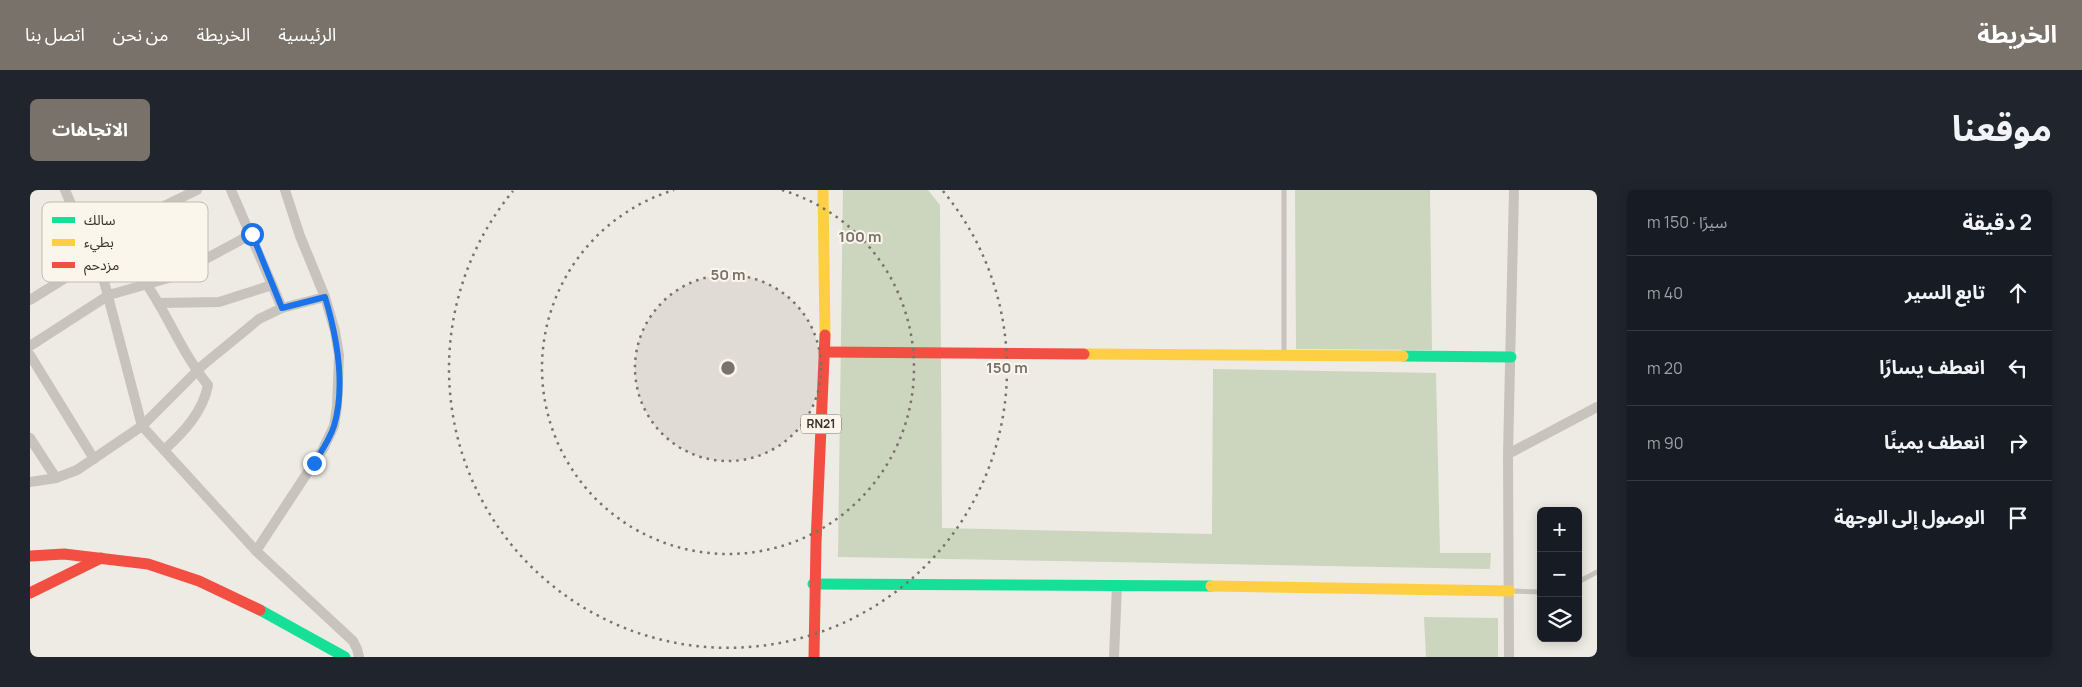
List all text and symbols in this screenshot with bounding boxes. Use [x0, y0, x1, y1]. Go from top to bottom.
text: الخريطة [1977, 17, 2057, 50]
text: اتصل بنا [25, 22, 85, 46]
text: من نحن [113, 22, 168, 46]
text: الخريطة [196, 22, 250, 46]
text: الرئيسية [278, 22, 336, 46]
button: الاتجاهات [30, 99, 150, 161]
text: موقعنا [1952, 104, 2052, 152]
legend [42, 202, 208, 282]
text: 2 دقيقة [1962, 208, 2032, 236]
text: سالك [84, 210, 116, 229]
text: سيرًا · 150 m [1647, 211, 1727, 233]
route start [241, 223, 264, 246]
text: 100 m [839, 226, 881, 247]
text: بطيء [84, 232, 114, 253]
text: مزدحم [84, 255, 119, 276]
text: 50 m [710, 264, 746, 285]
text: تابع السير [1905, 279, 1985, 305]
icon: ahead [2004, 279, 2032, 307]
text: 40 m [1647, 282, 1683, 304]
text: انعطف يسارًا [1879, 354, 1985, 380]
icon: left [2004, 354, 2032, 382]
text: 150 m [986, 357, 1028, 378]
text: 20 m [1647, 357, 1683, 379]
centre of rings [719, 359, 737, 377]
road number: RN21 [801, 414, 841, 433]
text: انعطف يمينًا [1884, 429, 1985, 455]
icon: right [2004, 429, 2032, 457]
text: 90 m [1647, 432, 1683, 454]
route end [303, 452, 326, 475]
text: الوصول إلى الوجهة [1834, 504, 1985, 530]
icon: arrive [2004, 504, 2032, 532]
map controls [1537, 507, 1582, 642]
button: + [1537, 507, 1582, 552]
button: − [1537, 552, 1582, 597]
button: layers [1537, 597, 1582, 642]

